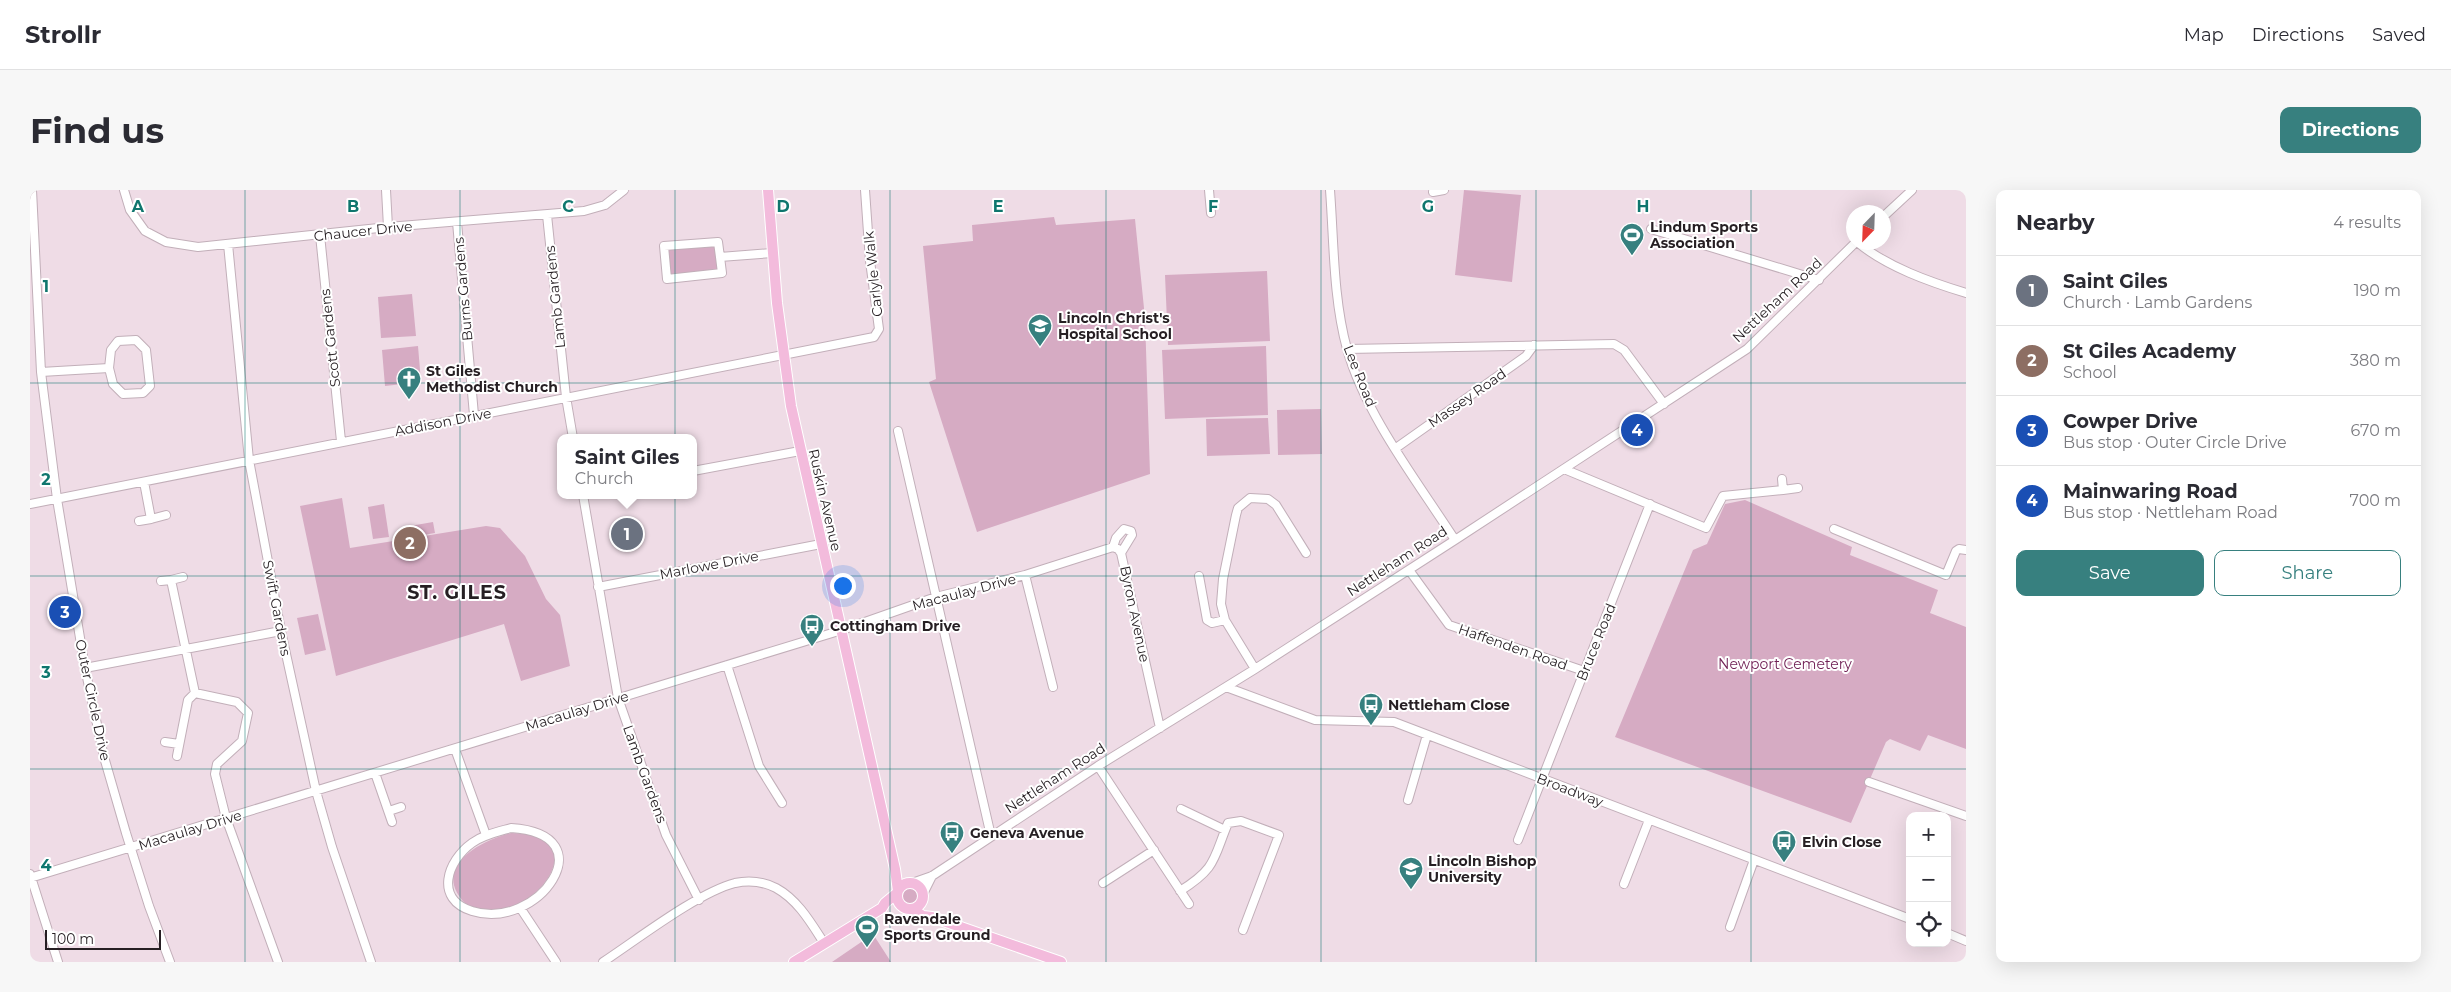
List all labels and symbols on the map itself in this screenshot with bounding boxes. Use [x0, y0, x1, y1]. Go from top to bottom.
text: A [131, 197, 145, 216]
text: B [347, 197, 359, 216]
text: C [562, 197, 574, 216]
text: D [776, 197, 790, 216]
text: E [993, 197, 1003, 216]
text: F [1208, 197, 1218, 216]
text: G [1422, 197, 1434, 216]
text: H [1637, 197, 1649, 216]
north arrow [1846, 205, 1891, 250]
street label: Chaucer Drive [313, 217, 413, 245]
place label: Lindum Sports Association [1649, 218, 1758, 252]
sports icon: Lindum Sports Association [1619, 222, 1645, 256]
street label: Carlyle Walk [859, 230, 886, 318]
street label: Burns Gardens [449, 236, 477, 342]
street label: Lamb Gardens [541, 245, 569, 349]
street label: Nettleham Road [1728, 254, 1826, 346]
text: 1 [43, 277, 49, 296]
street label: Scott Gardens [316, 288, 344, 388]
place label: Lincoln Christ's Hospital School [1058, 309, 1172, 343]
school or university icon: Lincoln Christ's Hospital School [1027, 313, 1053, 347]
street label: Lee Road [1339, 342, 1381, 410]
place label: St Giles Methodist Church [426, 362, 558, 396]
street label: Massey Road [1424, 364, 1510, 432]
church icon: St Giles Methodist Church [396, 366, 422, 400]
street label: Addison Drive [393, 404, 493, 440]
pin: 4 [1621, 411, 1653, 449]
street label: Ruskin Avenue [804, 447, 846, 553]
text: 2 [41, 470, 51, 489]
pin: 1 [611, 515, 643, 553]
street label: Nettleham Road [1343, 522, 1451, 600]
pin: 2 [394, 524, 426, 562]
street label: Marlowe Drive [658, 547, 760, 583]
street label: Swift Gardens [259, 558, 295, 658]
street label: Byron Avenue [1116, 564, 1154, 664]
street label: Macaulay Drive [910, 569, 1018, 615]
your location [830, 573, 856, 599]
district label: ST. GILES [407, 581, 507, 604]
pin: 3 [49, 593, 81, 631]
street label: Bruce Road [1572, 601, 1620, 683]
bus stop icon: Cottingham Drive [799, 613, 825, 647]
place label: Cottingham Drive [830, 617, 961, 635]
street label: Haffenden Road [1456, 620, 1570, 674]
street label: Outer Circle Drive [71, 638, 115, 762]
park label: Newport Cemetery [1718, 655, 1852, 673]
text: 3 [40, 663, 51, 682]
street label: Macaulay Drive [523, 687, 631, 735]
bus stop icon: Nettleham Close [1358, 692, 1384, 726]
place label: Nettleham Close [1388, 696, 1510, 714]
street label: Lamb Gardens [619, 722, 671, 826]
street label: Nettleham Road [1001, 739, 1109, 817]
street label: Broadway [1534, 769, 1606, 811]
street label: Macaulay Drive [136, 806, 244, 854]
bus stop icon: Geneva Avenue [939, 820, 965, 854]
place label: Geneva Avenue [970, 824, 1084, 842]
bus stop icon: Elvin Close [1771, 829, 1797, 863]
place label: Elvin Close [1802, 833, 1882, 851]
place label: Lincoln Bishop University [1428, 852, 1537, 886]
text: 4 [40, 856, 52, 875]
school or university icon: Lincoln Bishop University [1398, 856, 1424, 890]
place label: Ravendale Sports Ground [884, 910, 990, 944]
sports icon: Ravendale Sports Ground [854, 914, 880, 948]
scale bar [45, 927, 161, 950]

